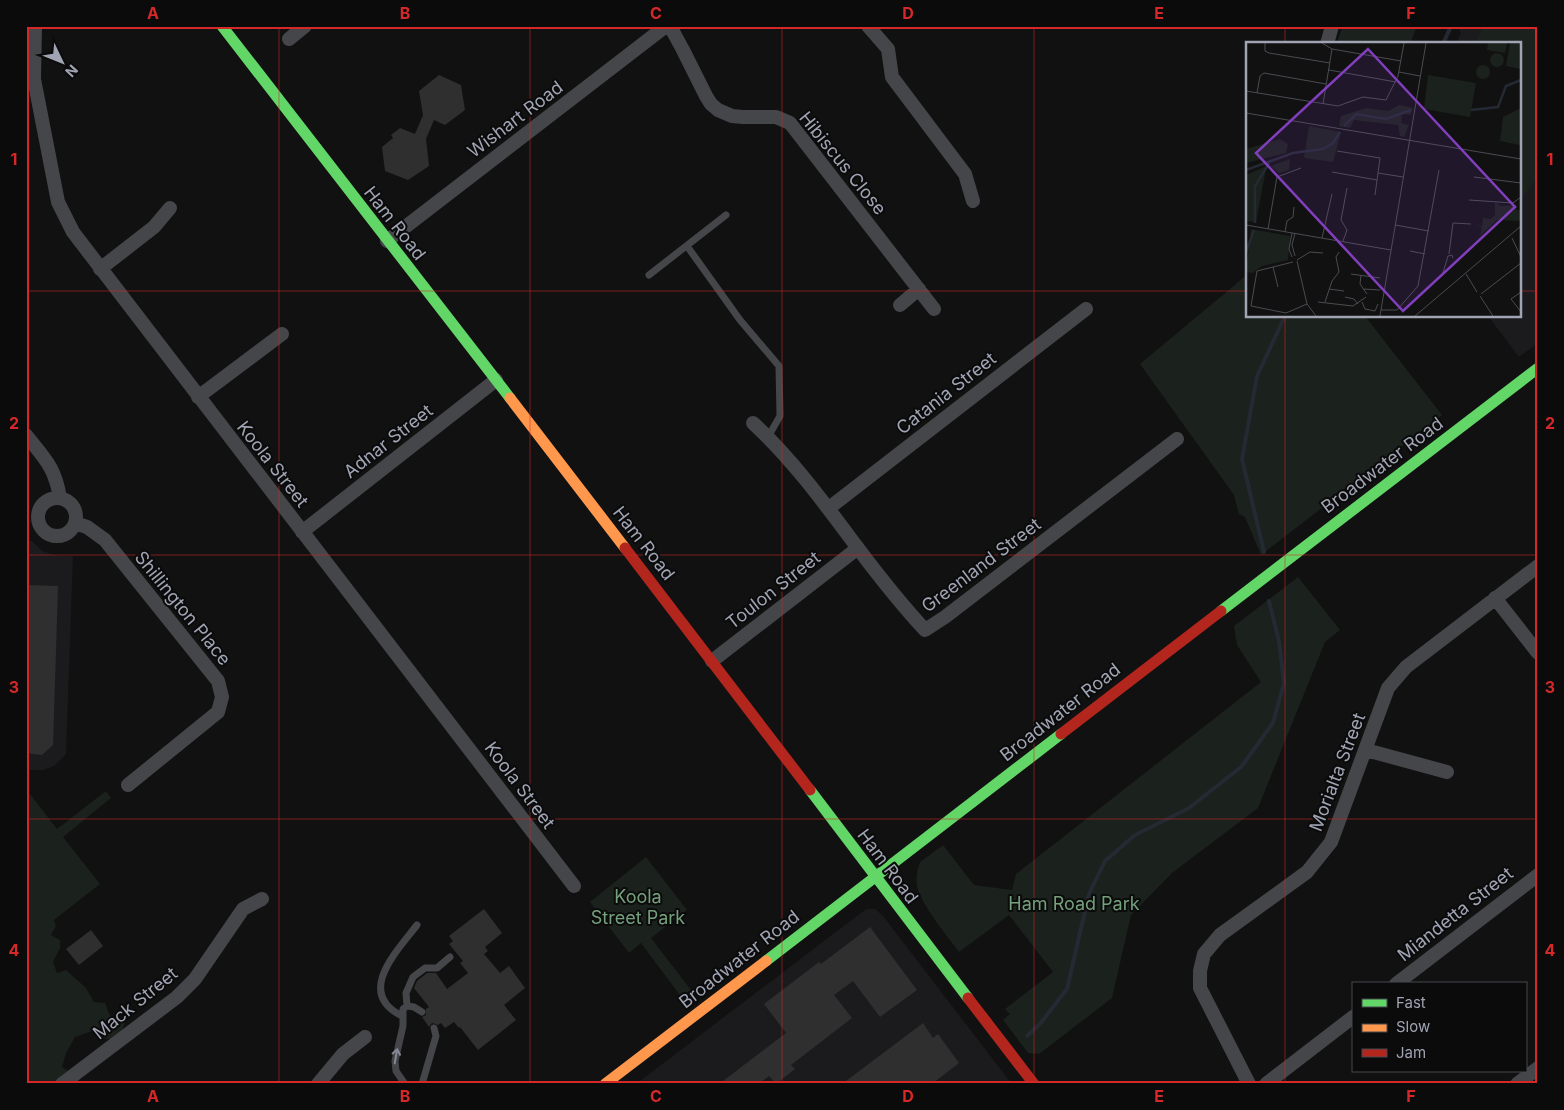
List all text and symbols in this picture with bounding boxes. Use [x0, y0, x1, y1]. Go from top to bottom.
text: A [147, 3, 159, 23]
text: B [400, 3, 410, 23]
text: C [650, 3, 662, 23]
text: D [902, 3, 914, 23]
text: E [1154, 3, 1164, 23]
text: F [1406, 3, 1416, 23]
north arrow [38, 38, 88, 88]
inset map [1246, 42, 1522, 318]
text: N [62, 62, 82, 81]
street label: Wishart Road [463, 76, 567, 162]
street label: Hibiscus Close [795, 107, 891, 219]
text: 1 [11, 149, 17, 169]
text: 1 [1547, 149, 1553, 169]
street label: Ham Road [360, 182, 430, 264]
street label: Catania Street [892, 348, 1000, 438]
street label: Adnar Street [339, 400, 437, 482]
street label: Broadwater Road [1317, 412, 1447, 518]
text: 2 [9, 413, 19, 433]
text: 2 [1545, 413, 1555, 433]
street label: Koola Street [233, 417, 313, 511]
street label: Ham Road [609, 502, 679, 584]
street label: Greenland Street [917, 513, 1045, 617]
street label: Shillington Place [131, 547, 235, 669]
street label: Toulon Street [722, 547, 824, 633]
street label: Broadwater Road [996, 659, 1124, 765]
text: 3 [9, 677, 19, 697]
text: 3 [1545, 677, 1555, 697]
street label: Morialta Street [1305, 710, 1369, 834]
street label: Koola Street [481, 737, 560, 833]
street label: Ham Road [853, 825, 923, 907]
street label: Miandetta Street [1393, 862, 1517, 965]
park label: Koola Street Park [591, 886, 685, 928]
park label: Ham Road Park [1008, 893, 1140, 914]
street label: Broadwater Road [675, 906, 803, 1012]
text: 4 [9, 940, 20, 960]
text: 4 [1545, 940, 1556, 960]
street label: Mack Street [89, 963, 181, 1043]
legend [1352, 982, 1526, 1072]
text: Fast [1396, 993, 1426, 1012]
text: Slow [1396, 1017, 1430, 1036]
text: Jam [1396, 1043, 1426, 1062]
one-way arrow [392, 1048, 402, 1064]
text: A [147, 1086, 159, 1106]
text: B [400, 1086, 410, 1106]
text: C [650, 1086, 662, 1106]
text: D [902, 1086, 914, 1106]
text: E [1154, 1086, 1164, 1106]
text: F [1406, 1086, 1416, 1106]

